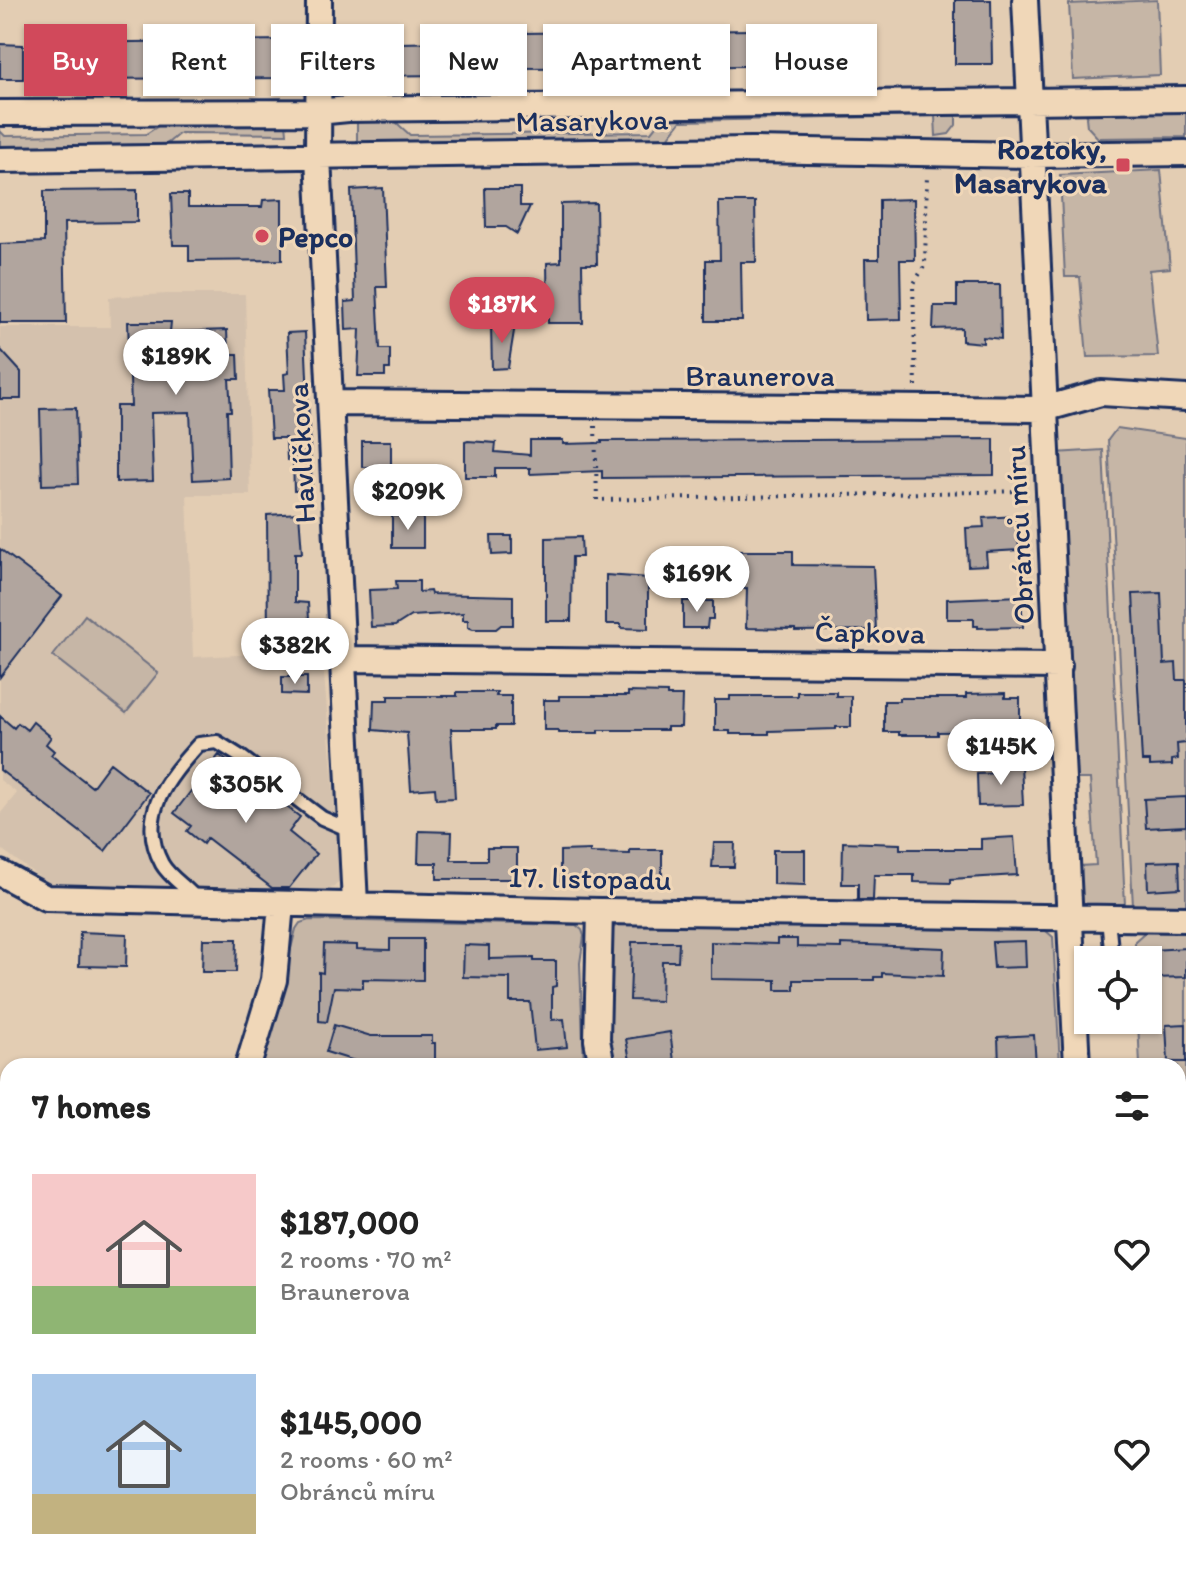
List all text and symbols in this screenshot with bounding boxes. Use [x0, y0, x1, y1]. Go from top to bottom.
chip: Buy [24, 24, 127, 96]
chip: Rent [143, 24, 255, 96]
chip: Filters [271, 24, 404, 96]
chip: New [420, 24, 527, 96]
chip: Apartment [543, 24, 730, 96]
chip: House [746, 24, 877, 96]
street label: Masarykova [515, 100, 669, 140]
place label: Roztoky, Masarykova [954, 130, 1107, 201]
marker: Roztoky, Masarykova [1114, 156, 1132, 174]
place label: Pepco [278, 218, 353, 255]
marker: Pepco [253, 227, 271, 245]
pin: $187K [446, 277, 558, 345]
text: $187K [467, 287, 537, 319]
pin: $189K [120, 329, 232, 397]
text: $189K [141, 339, 211, 371]
street label: Braunerova [685, 357, 835, 394]
street label: Havlíčkova [279, 381, 323, 524]
street label: Obránců míru [996, 445, 1042, 625]
pin: $209K [352, 464, 464, 532]
text: $209K [371, 474, 445, 506]
pin: $169K [641, 546, 753, 614]
text: $169K [662, 556, 732, 588]
street label: Čapkova [814, 613, 926, 651]
pin: $382K [239, 618, 351, 686]
text: $382K [259, 628, 331, 660]
pin: $145K [945, 719, 1057, 787]
text: $145K [965, 729, 1037, 761]
pin: $305K [190, 757, 302, 825]
text: $305K [209, 767, 283, 799]
street label: 17. listopadu [508, 858, 672, 898]
map controls [1074, 946, 1162, 1034]
button: locate [1074, 946, 1162, 1034]
icon: filters [1110, 1084, 1154, 1128]
text: 7 homes [32, 1086, 151, 1127]
text: $187,000 [280, 1202, 419, 1243]
icon: home [96, 1206, 192, 1302]
icon: heart [1110, 1232, 1154, 1276]
text: 2 rooms · 70 m² [280, 1243, 452, 1275]
text: Braunerova [280, 1275, 410, 1307]
text: $145,000 [280, 1402, 422, 1443]
icon: home [96, 1406, 192, 1502]
icon: heart [1110, 1432, 1154, 1476]
text: 2 rooms · 60 m² [280, 1443, 453, 1475]
text: Obránců míru [280, 1475, 435, 1507]

